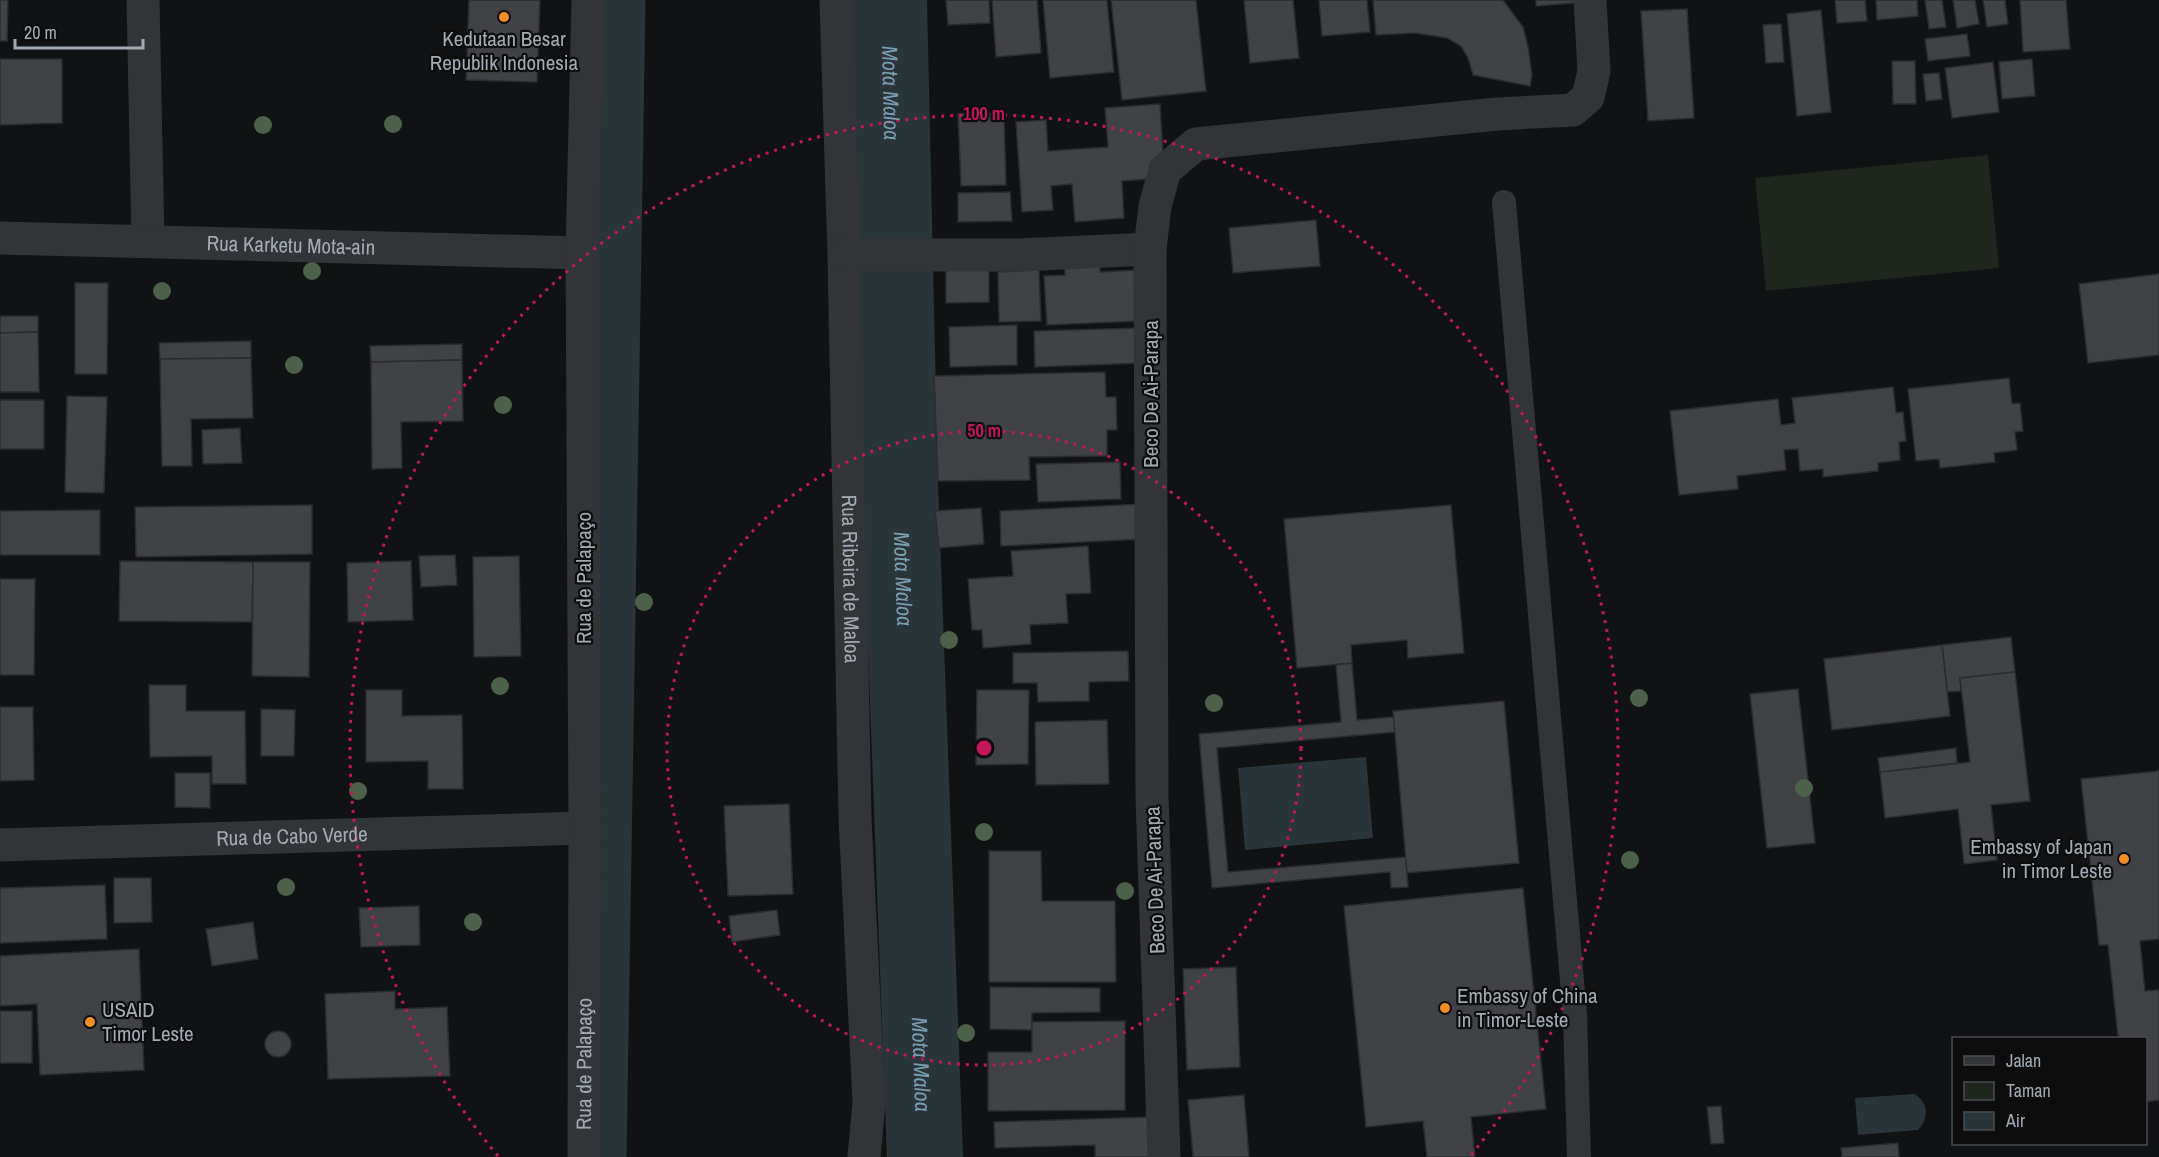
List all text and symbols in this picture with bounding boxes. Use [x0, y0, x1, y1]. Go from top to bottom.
marker: Kedutaan Besar Republik Indonesia [497, 10, 511, 24]
scale bar [15, 12, 142, 50]
text: 20 m [24, 20, 57, 45]
place label: Kedutaan Besar Republik Indonesia [430, 24, 579, 77]
water label: Mota Maloa [875, 45, 907, 140]
text: 100 m [963, 101, 1005, 126]
street label: Rua Karketu Mota-ain [206, 228, 376, 262]
street label: Beco De Ai-Parapa [1136, 320, 1165, 468]
text: 50 m [967, 418, 1001, 443]
street label: Rua Ribeira de Maloa [835, 494, 867, 664]
street label: Rua de Palapaço [569, 512, 598, 644]
water label: Mota Maloa [887, 531, 920, 627]
centre of rings [974, 738, 994, 758]
street label: Beco De Ai-Parapa [1137, 805, 1172, 954]
street label: Rua de Cabo Verde [216, 819, 368, 853]
place label: Embassy of Japan in Timor Leste [1970, 832, 2112, 885]
marker: Embassy of Japan in Timor Leste [2117, 852, 2131, 866]
place label: Embassy of China in Timor-Leste [1457, 981, 1598, 1034]
place label: USAID Timor Leste [102, 995, 194, 1048]
street label: Rua de Palapaço [569, 998, 598, 1130]
marker: Embassy of China in Timor-Leste [1438, 1001, 1452, 1015]
marker: USAID Timor Leste [83, 1015, 97, 1029]
water label: Mota Maloa [905, 1017, 938, 1112]
legend [1952, 1037, 2147, 1145]
text: Jalan [2006, 1048, 2041, 1073]
text: Taman [2006, 1078, 2051, 1103]
text: Air [2005, 1108, 2025, 1133]

